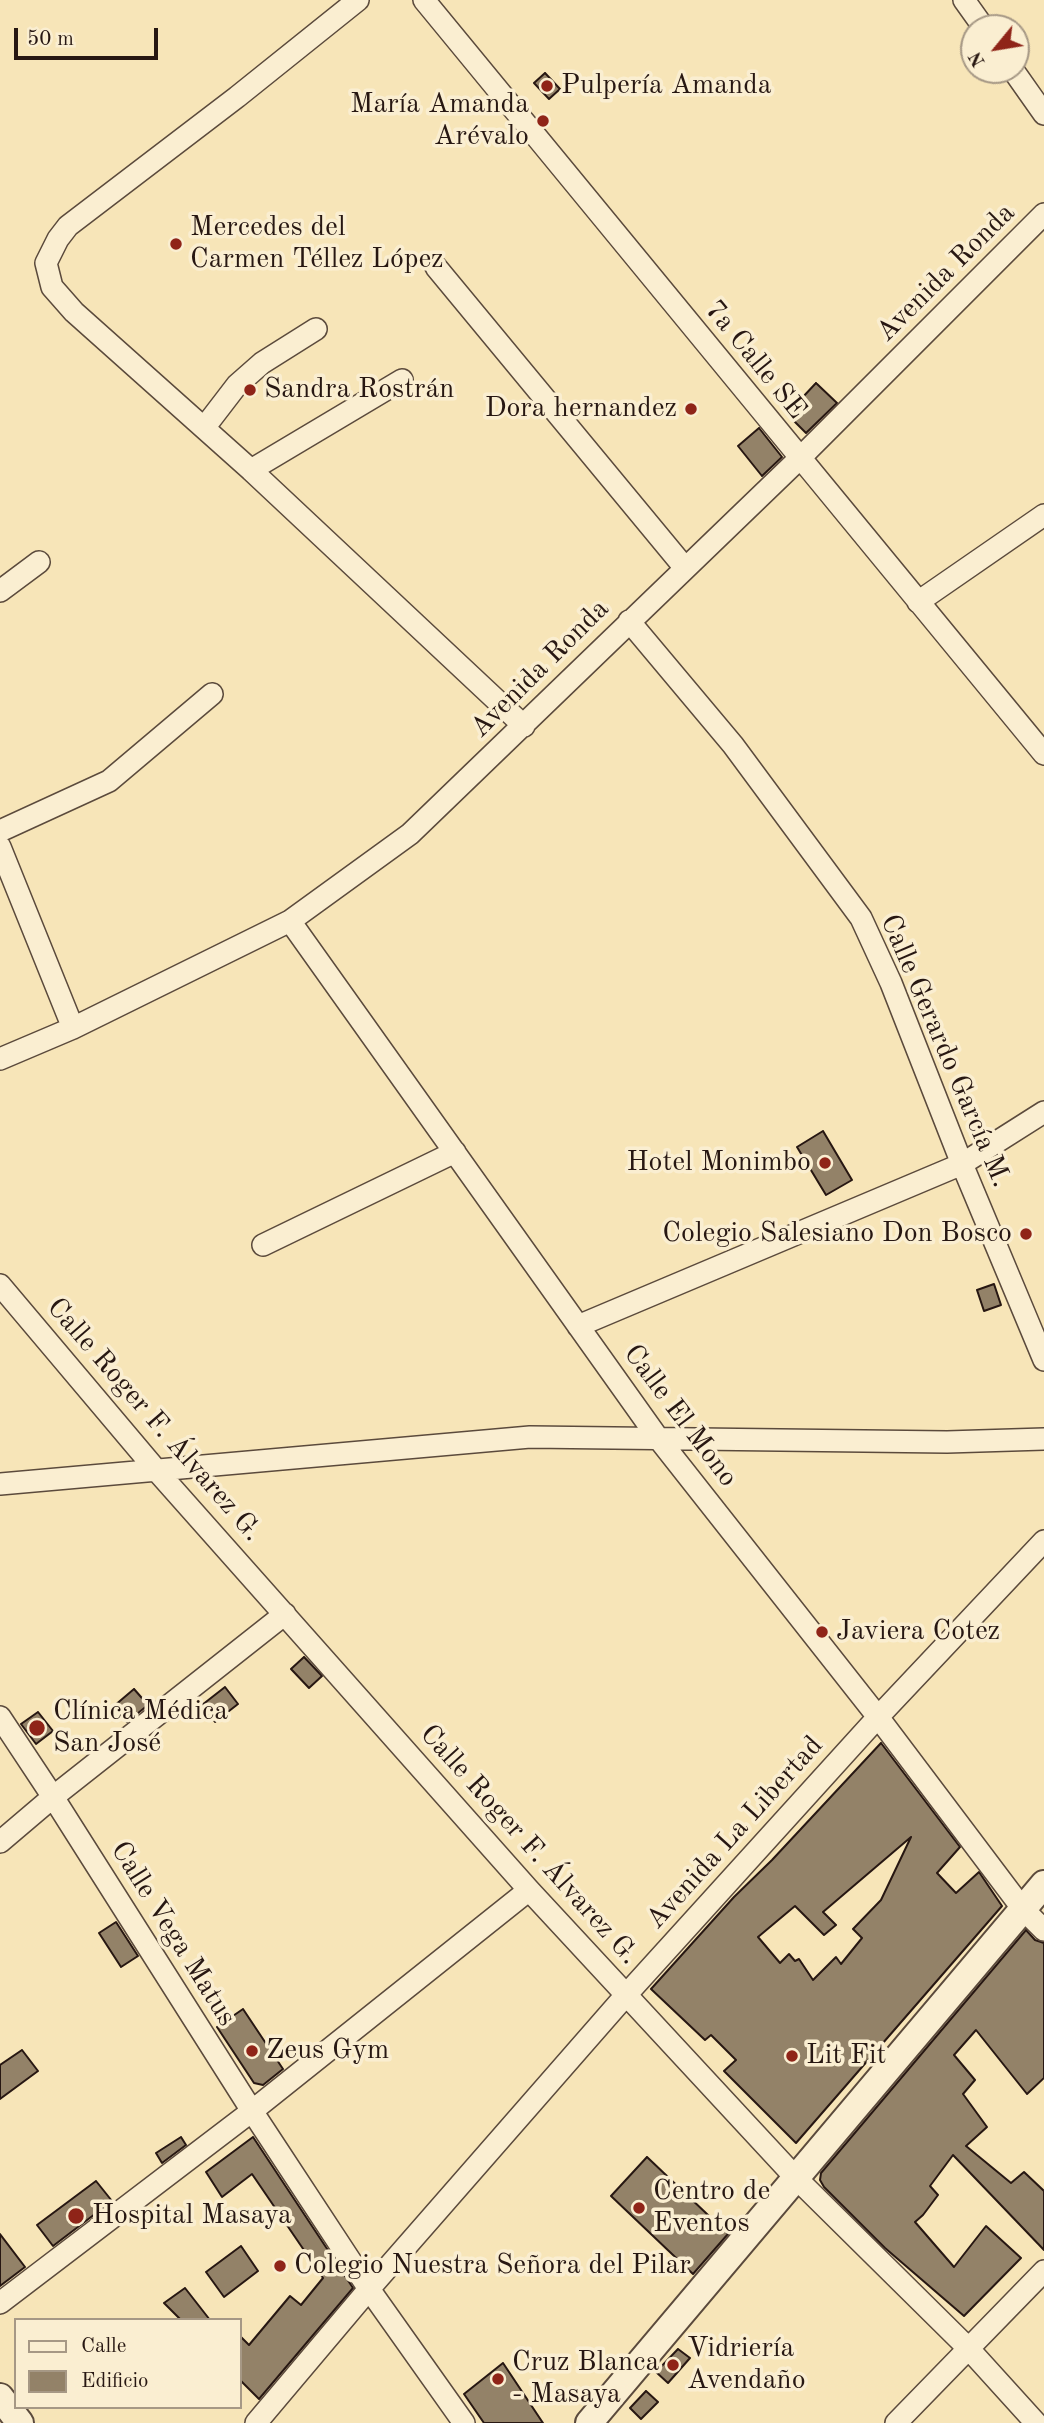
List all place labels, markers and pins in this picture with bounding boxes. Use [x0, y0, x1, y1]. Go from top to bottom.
place label: Pulpería Amanda [561, 69, 772, 103]
marker: Pulpería Amanda [539, 78, 555, 94]
place label: María Amanda Arévalo [350, 88, 529, 154]
marker: María Amanda Arévalo [535, 113, 551, 129]
place label: Mercedes del Carmen Téllez López [190, 211, 444, 277]
marker: Mercedes del Carmen Téllez López [168, 236, 184, 252]
place label: Sandra Rostrán [264, 373, 454, 407]
marker: Sandra Rostrán [242, 382, 258, 398]
place label: Dora hernandez [485, 392, 677, 426]
marker: Dora hernandez [683, 401, 699, 417]
place label: Hotel Monimbo [626, 1146, 811, 1180]
marker: Hotel Monimbo [817, 1155, 833, 1171]
place label: Colegio Salesiano Don Bosco [662, 1217, 1012, 1251]
marker: Colegio Salesiano Don Bosco [1018, 1226, 1034, 1242]
place label: Javiera Cotez [836, 1615, 1000, 1649]
marker: Javiera Cotez [814, 1624, 830, 1640]
place label: Clínica Médica San José [53, 1695, 228, 1761]
marker: Clínica Médica San José [27, 1718, 47, 1738]
place label: Zeus Gym [266, 2034, 389, 2068]
place label: Lit Fit [806, 2039, 886, 2073]
marker: Zeus Gym [244, 2043, 260, 2059]
marker: Lit Fit [784, 2048, 800, 2064]
place label: Centro de Eventos [653, 2175, 770, 2241]
place label: Hospital Masaya [92, 2199, 292, 2233]
marker: Centro de Eventos [631, 2200, 647, 2216]
marker: Hospital Masaya [66, 2206, 86, 2226]
place label: Colegio Nuestra Señora del Pilar [294, 2249, 691, 2283]
marker: Colegio Nuestra Señora del Pilar [272, 2258, 288, 2274]
place label: Vidriería Avendaño [687, 2332, 806, 2398]
place label: Cruz Blanca - Masaya [512, 2346, 659, 2412]
marker: Vidriería Avendaño [665, 2357, 681, 2373]
marker: Cruz Blanca - Masaya [490, 2371, 506, 2387]

